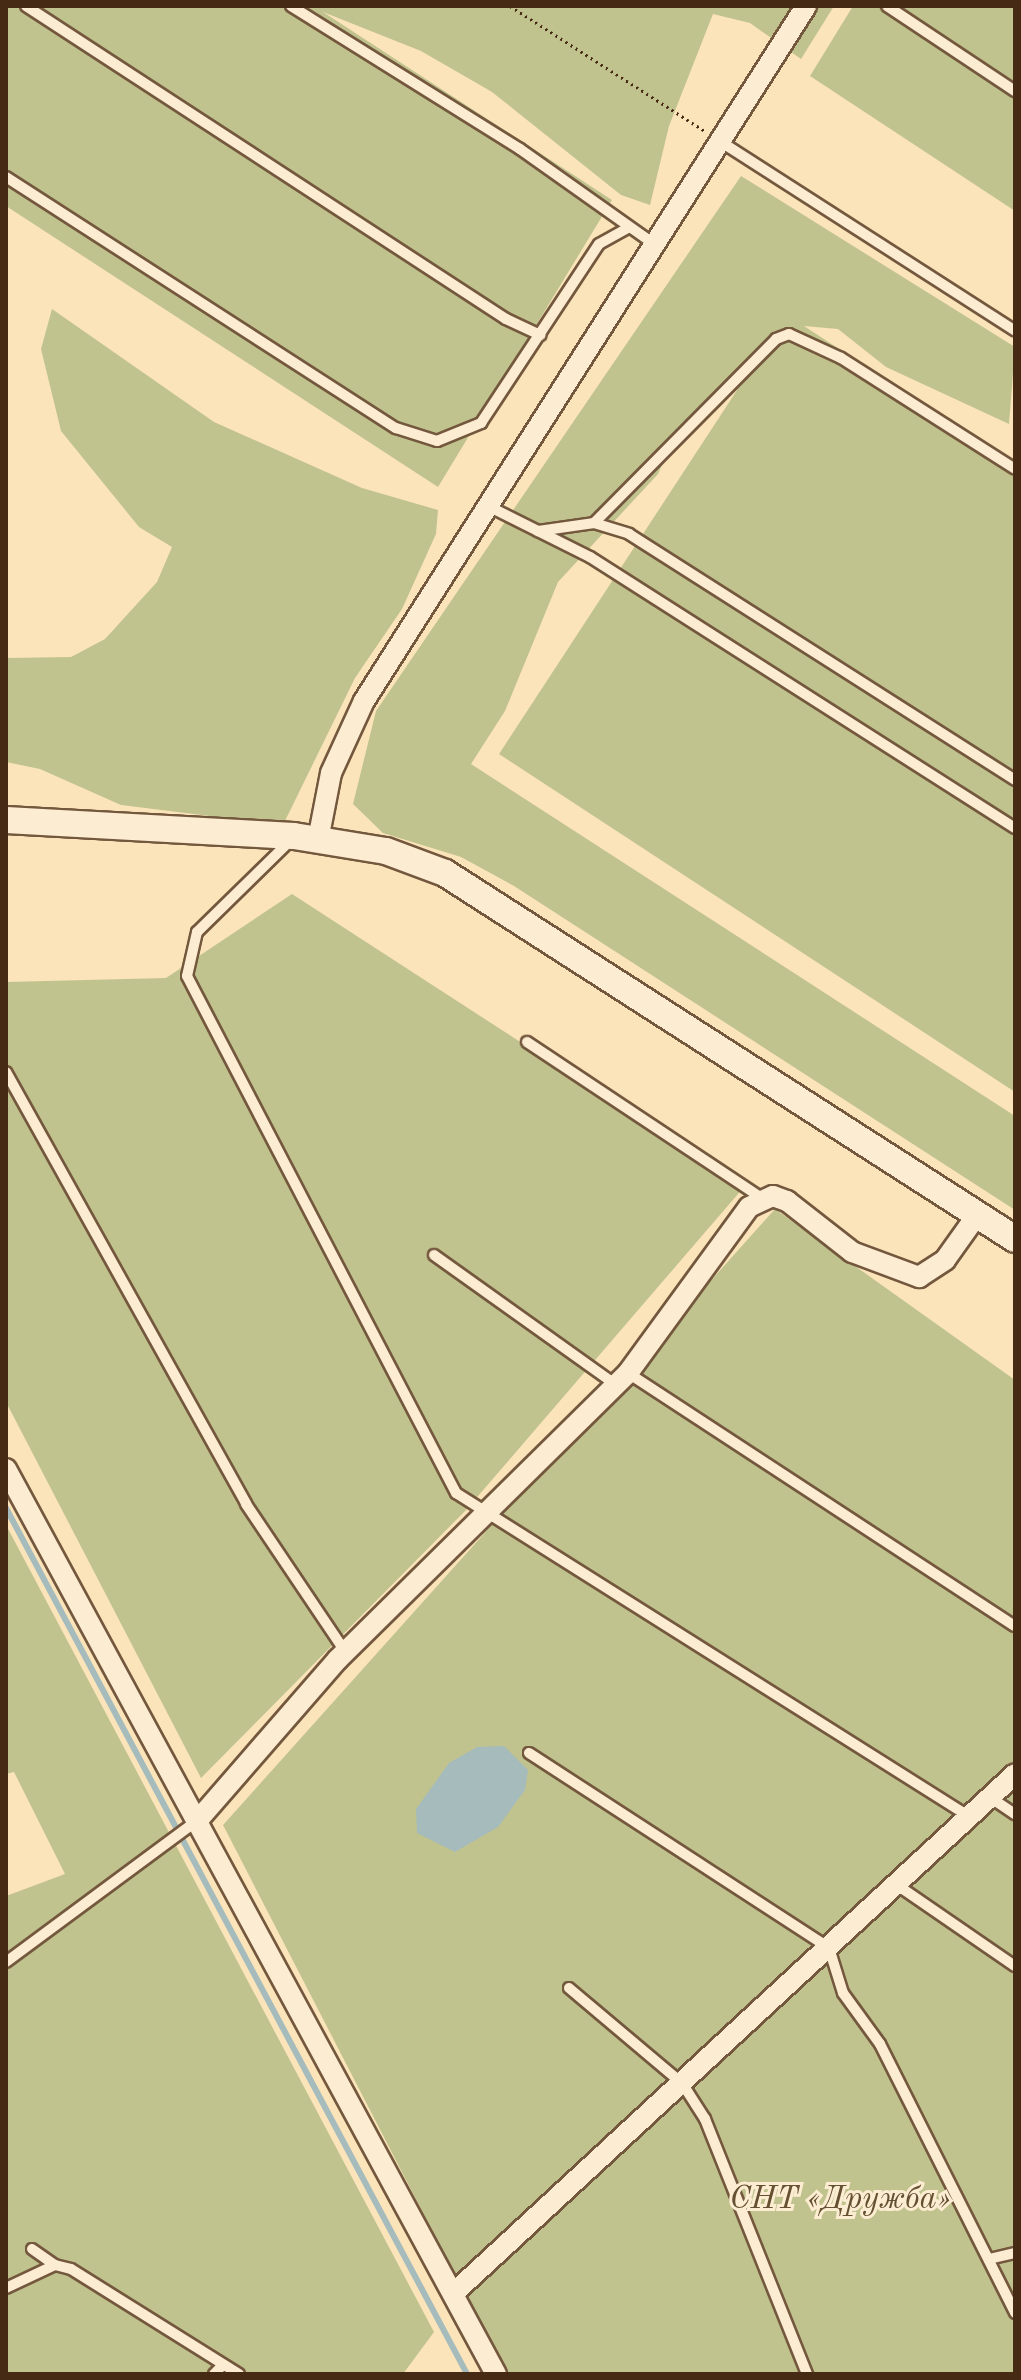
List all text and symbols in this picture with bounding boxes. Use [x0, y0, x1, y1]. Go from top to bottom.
park label: СНТ «Дружба» [729, 2181, 951, 2219]

